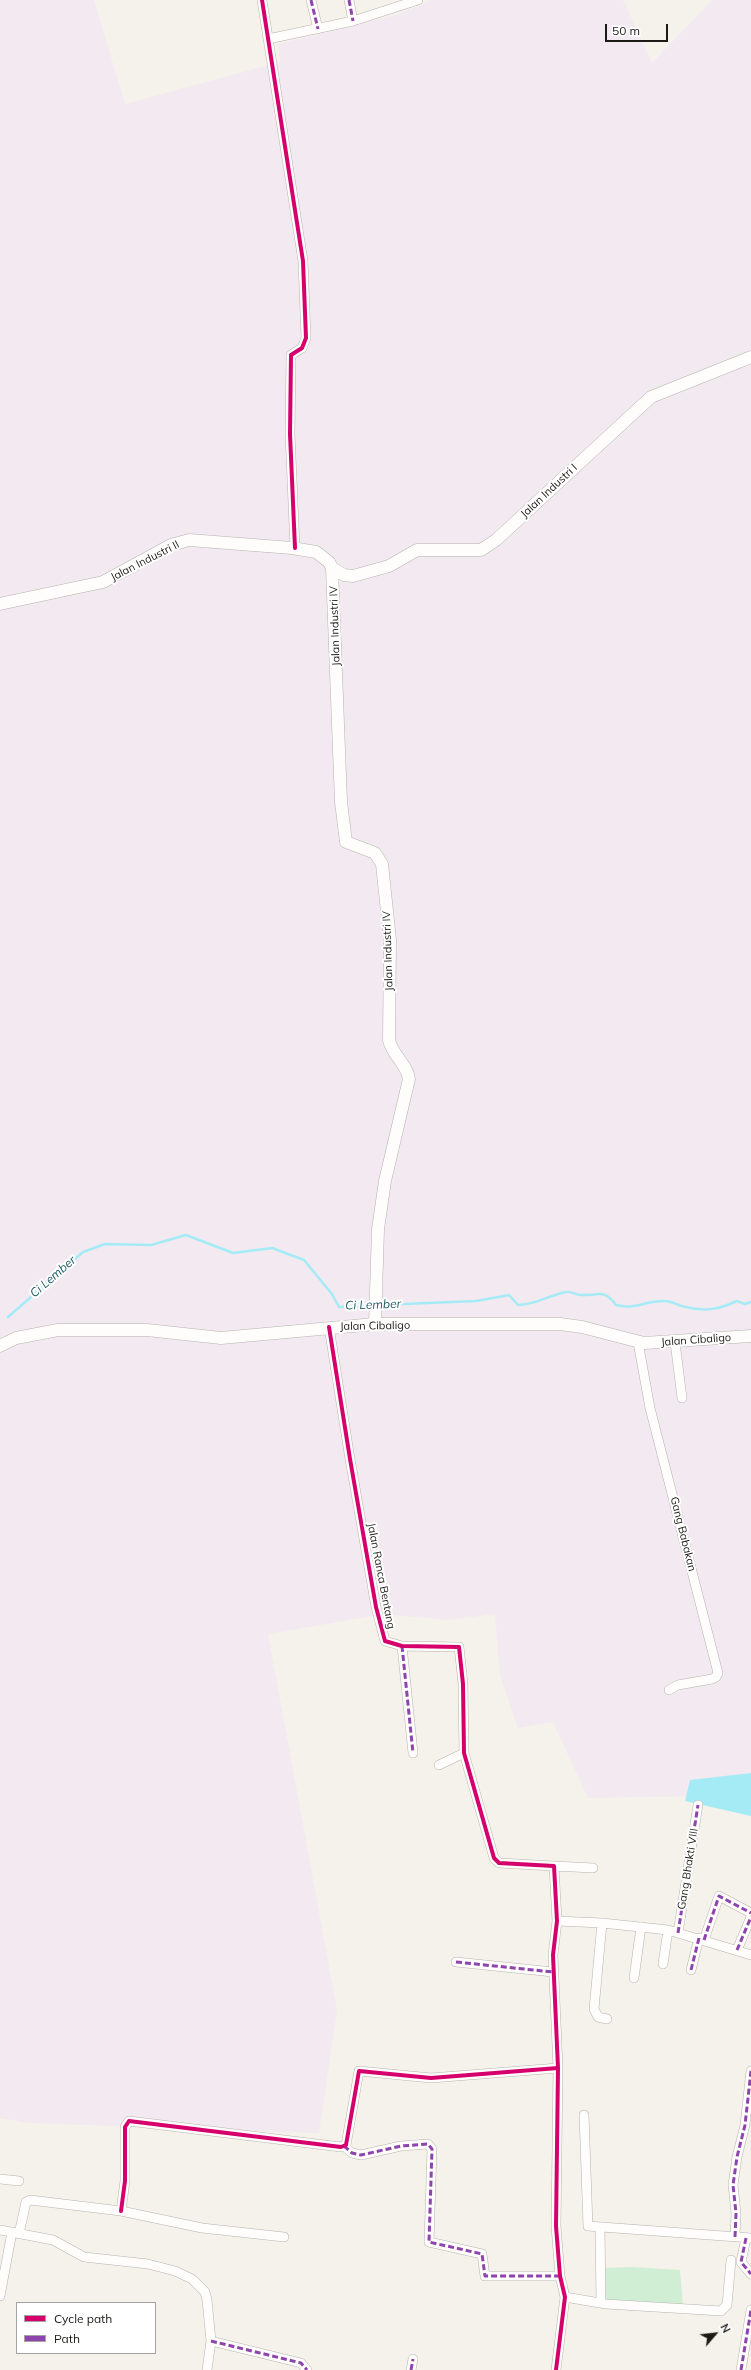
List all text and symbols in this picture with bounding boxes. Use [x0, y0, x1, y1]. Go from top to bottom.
scale bar [607, 16, 670, 42]
text: 50 m [612, 23, 640, 38]
street label: Jalan Industri I [518, 461, 580, 521]
street label: Jalan Industri II [108, 538, 182, 584]
street label: Jalan Industri IV [327, 586, 343, 666]
street label: Jalan Industri IV [380, 911, 396, 991]
water label: Ci Lember [27, 1253, 79, 1301]
water label: Ci Lember [345, 1297, 401, 1313]
street label: Jalan Cibaligo [340, 1319, 410, 1333]
street label: Jalan Cibaligo [661, 1331, 731, 1349]
street label: Gang Babakan [667, 1495, 699, 1573]
street label: Jalan Ranca Bentang [364, 1522, 398, 1630]
street label: Gang Bhakti VIII [675, 1827, 701, 1911]
legend [16, 2302, 156, 2354]
text: Cycle path [54, 2311, 112, 2326]
north arrow [695, 2314, 735, 2354]
text: N [717, 2321, 734, 2335]
text: Path [54, 2331, 80, 2346]

